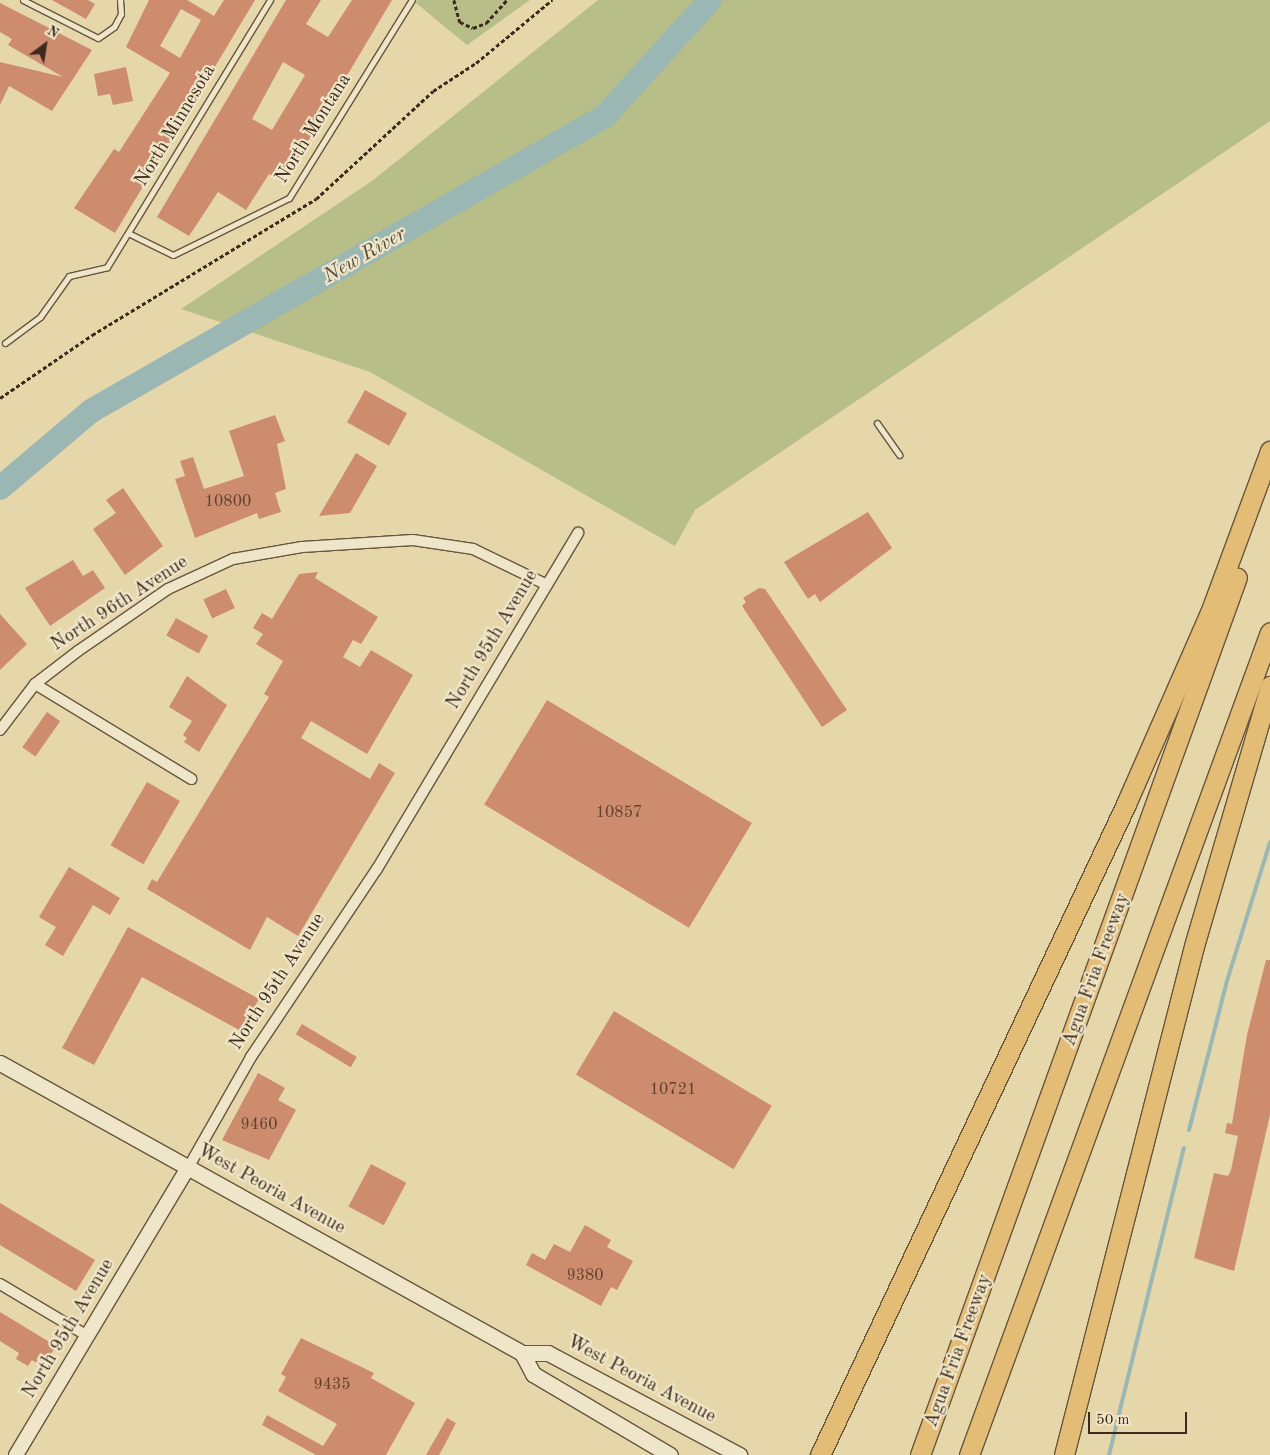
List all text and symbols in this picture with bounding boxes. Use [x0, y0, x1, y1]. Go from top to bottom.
north arrow [20, 20, 70, 70]
text: N [45, 23, 61, 41]
street label: North Minnesota [131, 61, 221, 191]
street label: North Montana [271, 70, 357, 188]
water label: New River [319, 223, 411, 289]
house number: 10800 [205, 492, 251, 512]
street label: North 96th Avenue [47, 551, 193, 657]
street label: North 95th Avenue [442, 566, 544, 714]
house number: 10857 [596, 803, 642, 823]
street label: Agua Fria Freeway [1059, 890, 1135, 1050]
street label: North 95th Avenue [225, 909, 331, 1055]
house number: 10721 [650, 1080, 696, 1100]
house number: 9460 [240, 1115, 278, 1135]
street label: West Peoria Avenue [193, 1140, 349, 1240]
street label: North 95th Avenue [18, 1255, 120, 1403]
house number: 9380 [566, 1266, 604, 1286]
street label: Agua Fria Freeway [921, 1271, 997, 1431]
street label: West Peoria Avenue [563, 1331, 719, 1429]
house number: 9435 [313, 1375, 351, 1395]
scale bar [1090, 1402, 1189, 1434]
text: 50 m [1096, 1413, 1130, 1428]

